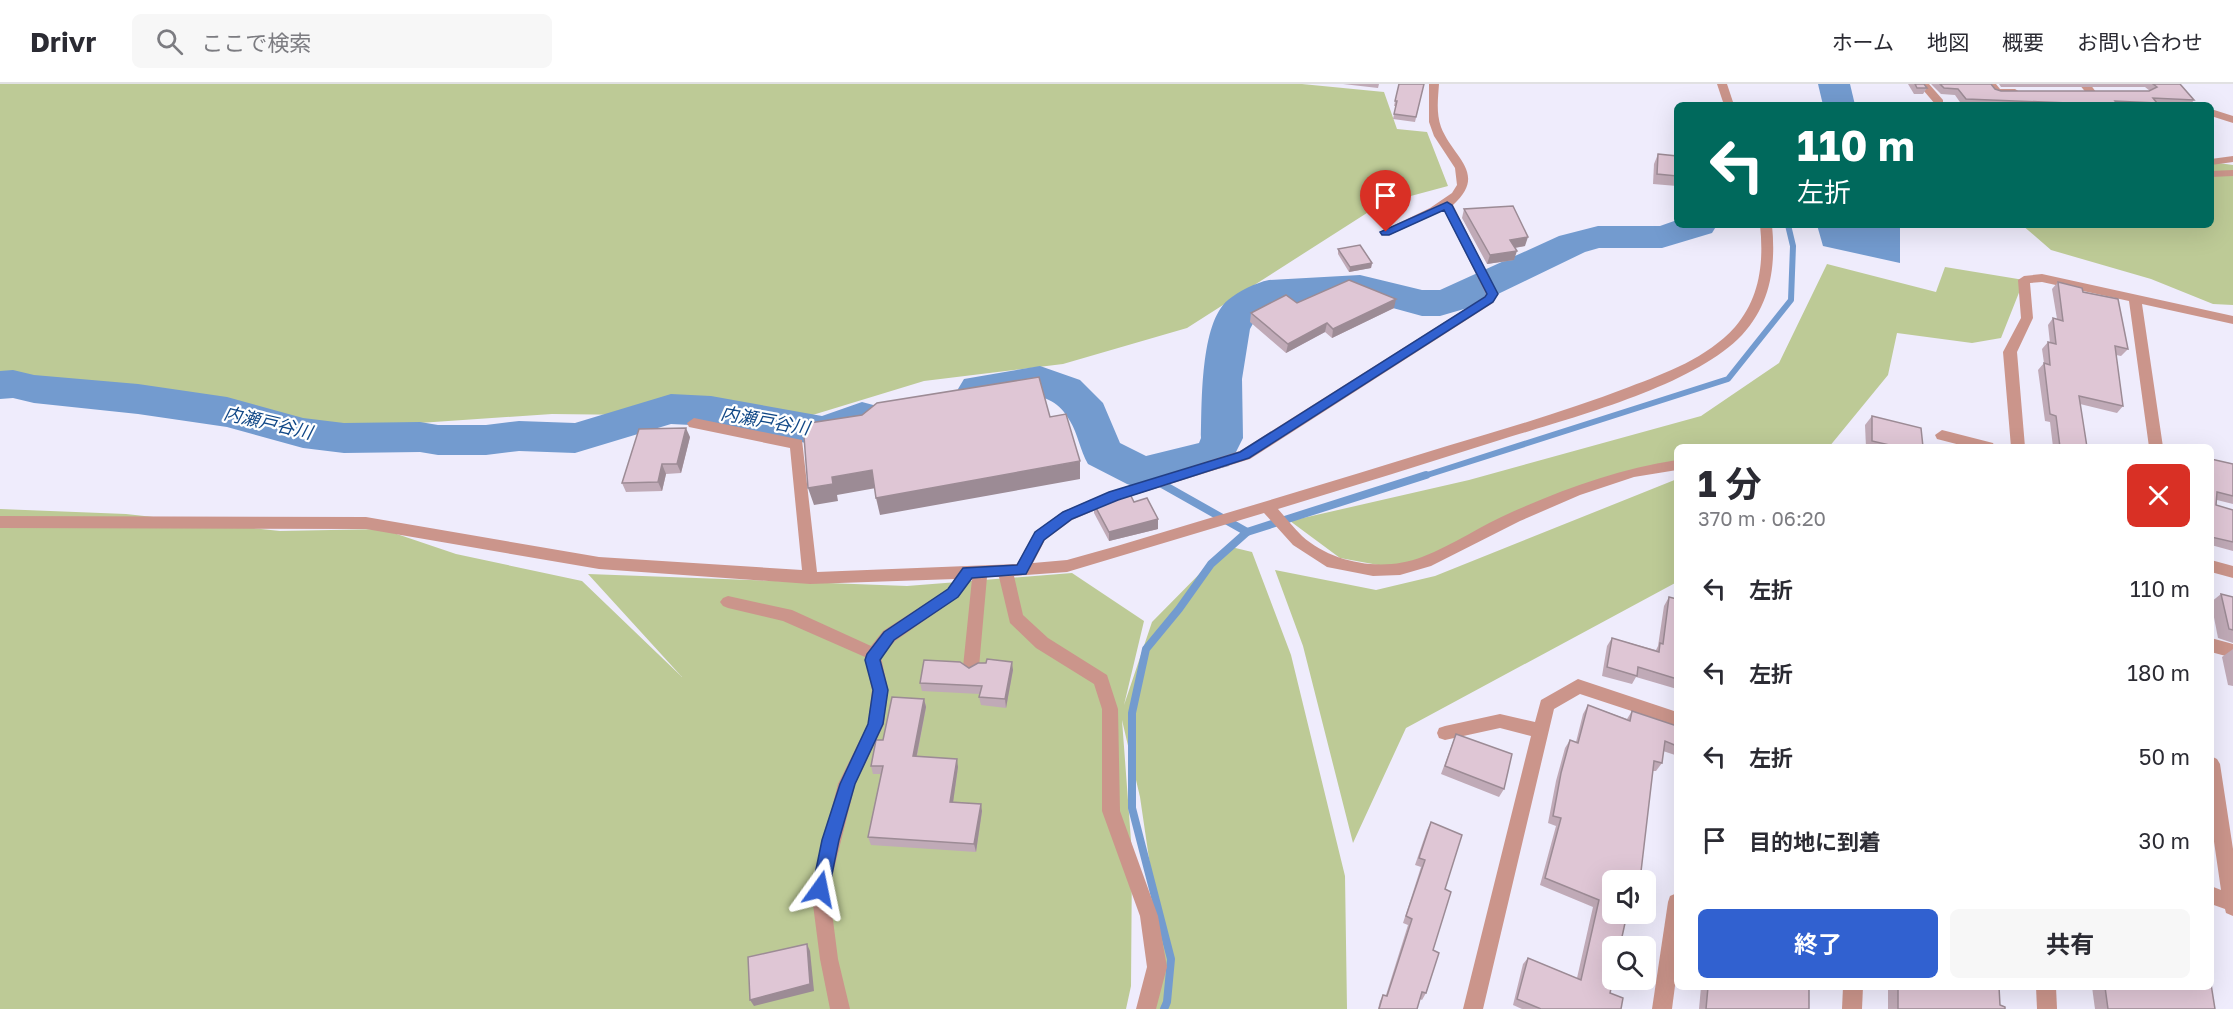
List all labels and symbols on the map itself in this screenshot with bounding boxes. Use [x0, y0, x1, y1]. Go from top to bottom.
pin [1360, 170, 1411, 232]
water label: 内瀬戸谷川 [222, 401, 316, 443]
water label: 内瀬戸谷川 [719, 401, 813, 439]
position arrow [788, 857, 852, 921]

